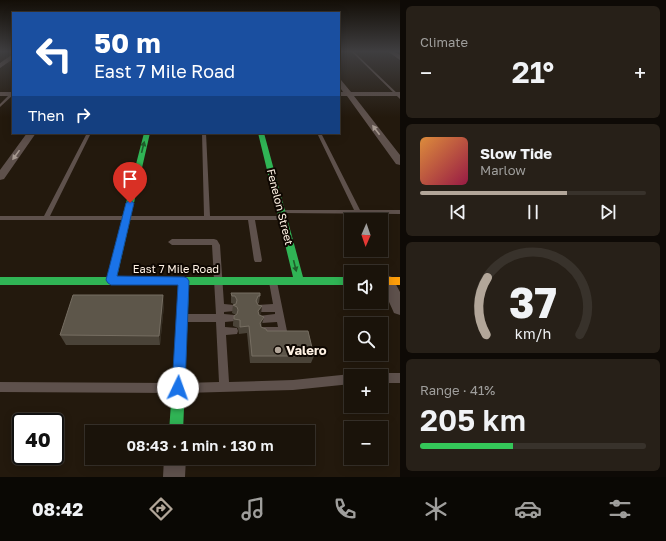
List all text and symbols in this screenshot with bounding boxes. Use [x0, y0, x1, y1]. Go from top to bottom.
text: 50 m [94, 26, 161, 59]
icon: left [28, 28, 80, 80]
text: Climate [420, 34, 468, 50]
text: 21° [512, 54, 554, 90]
text: − [420, 59, 432, 86]
text: + [634, 59, 646, 86]
text: East 7 Mile Road [94, 60, 235, 82]
icon: right [72, 104, 94, 126]
text: Then [28, 106, 64, 124]
one-way arrow [372, 125, 381, 136]
one-way arrow [141, 141, 147, 154]
text: Slow Tide [480, 144, 552, 162]
one-way arrow [12, 150, 20, 160]
pin [113, 162, 147, 203]
text: Marlow [480, 162, 526, 178]
street label: Fenelon Street [265, 167, 296, 246]
icon: arrive [119, 168, 141, 190]
icon: previous [447, 201, 469, 223]
icon: pause [522, 201, 544, 223]
icon: next [597, 201, 619, 223]
north arrow [344, 213, 388, 257]
map controls [344, 213, 388, 465]
one-way arrow [293, 259, 299, 272]
street label: East 7 Mile Road [133, 262, 219, 275]
button: sound [344, 265, 388, 309]
text: 37 [509, 277, 557, 327]
button: search [344, 317, 388, 361]
text: km/h [515, 325, 551, 342]
place label: Valero [286, 342, 327, 358]
marker: Valero [273, 345, 283, 355]
position arrow [157, 367, 199, 409]
button: + [344, 369, 388, 413]
text: Range · 41% [420, 382, 495, 398]
text: 205 km [420, 402, 526, 438]
speed limit sign: 40 [12, 413, 64, 465]
button: − [344, 421, 388, 465]
text: 08:43 · 1 min · 130 m [126, 436, 274, 454]
icon: directions [147, 495, 175, 523]
icon: music [239, 495, 267, 523]
icon: phone [331, 495, 359, 523]
icon: climate [422, 495, 450, 523]
icon: car [514, 495, 542, 523]
icon: filters [606, 495, 634, 523]
text: 08:42 [32, 498, 83, 520]

